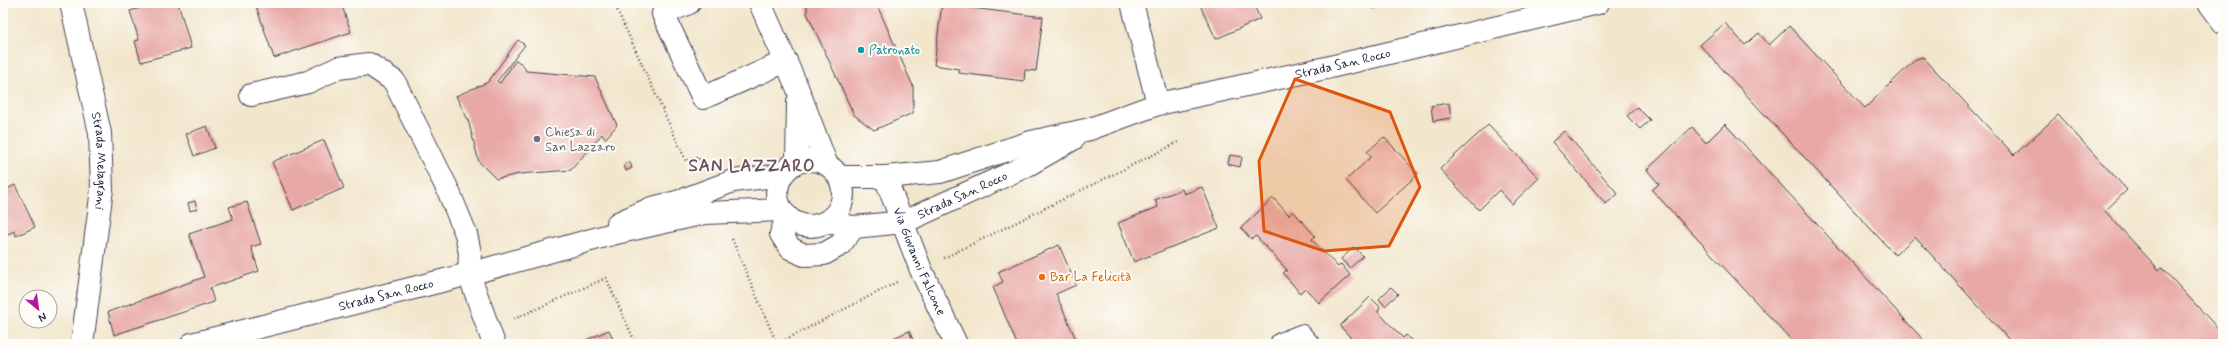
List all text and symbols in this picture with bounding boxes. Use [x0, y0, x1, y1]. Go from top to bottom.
place label: Patronato [869, 42, 920, 59]
street label: Strada San Rocco [1293, 44, 1393, 83]
marker: Patronato [856, 45, 866, 55]
street label: Strada Melagrani [87, 110, 111, 211]
place label: Chiesa di San Lazzaro [545, 124, 615, 156]
marker: Chiesa di San Lazzaro [532, 134, 542, 144]
district label: SAN LAZZARO [688, 155, 816, 177]
street label: Strada San Rocco [915, 167, 1011, 223]
street label: Via Giovanni Falcone [889, 205, 950, 318]
place label: Bar La Felicità [1050, 269, 1131, 286]
marker: Bar La Felicità [1037, 272, 1047, 282]
street label: Strada San Rocco [337, 275, 436, 315]
north arrow [18, 289, 58, 329]
text: N [36, 309, 49, 325]

